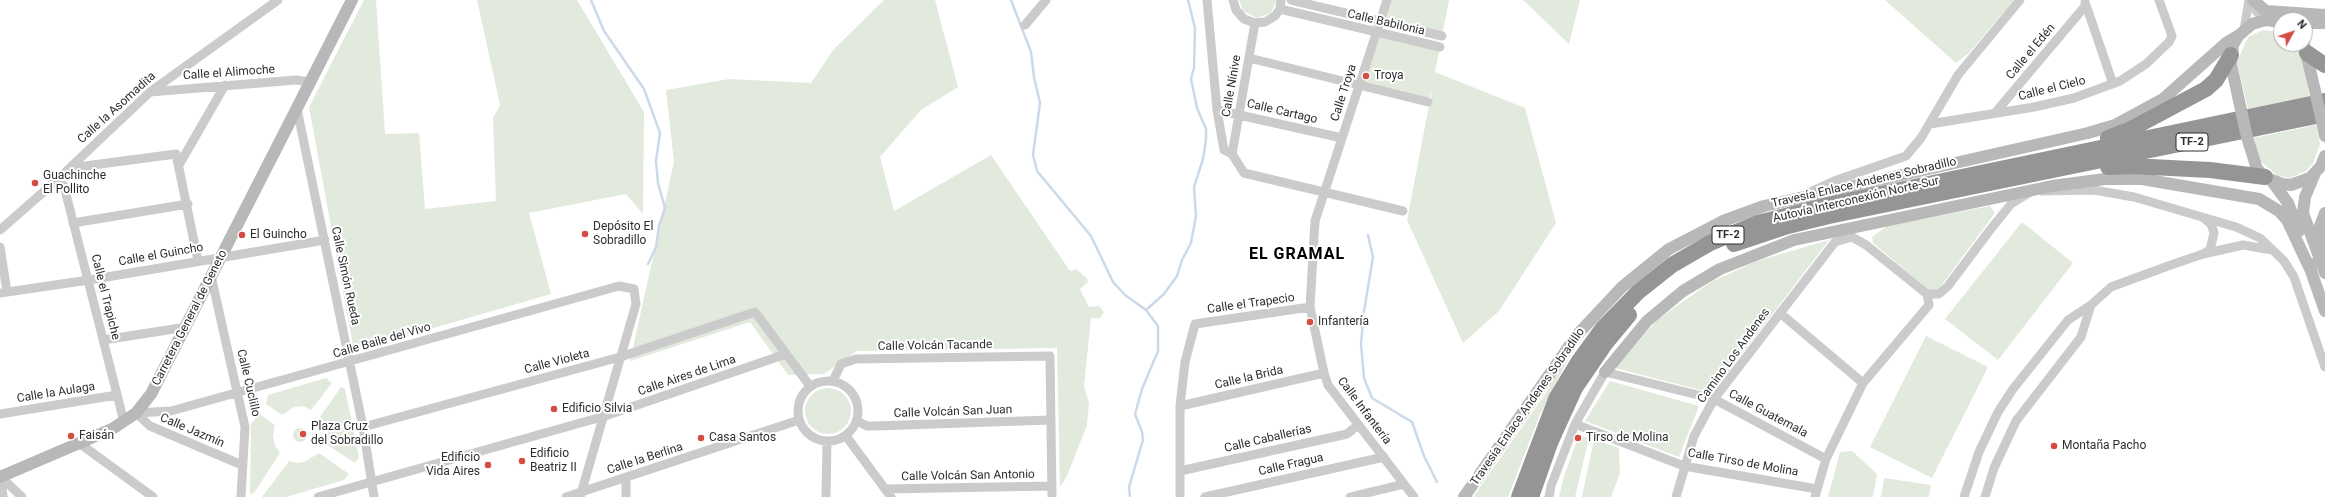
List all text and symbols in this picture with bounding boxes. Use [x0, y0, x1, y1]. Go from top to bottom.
street label: Calle Babilonia [1346, 7, 1426, 39]
north arrow [2273, 12, 2313, 52]
text: N [2294, 17, 2309, 32]
street label: Calle el Edén [2004, 21, 2058, 83]
street label: Calle Nínive [1219, 54, 1245, 118]
street label: Calle el Alimoche [183, 63, 275, 83]
street label: Calle Troya [1328, 63, 1360, 123]
street label: Calle la Asomadita [75, 69, 159, 147]
place label: Troya [1374, 69, 1404, 83]
marker: Troya [1361, 71, 1371, 81]
street label: Calle el Cielo [2017, 74, 2087, 104]
street label: Calle Cartago [1245, 97, 1319, 127]
road number: TF-2 [2176, 133, 2208, 151]
street label: Travesía Enlace Andenes Sobradillo [1770, 155, 1958, 211]
place label: Guachinche El Pollito [43, 169, 106, 197]
street label: Autovía Interconexión Norte-Sur [1772, 174, 1940, 226]
marker: Guachinche El Pollito [30, 178, 40, 188]
place label: Depósito El Sobradillo [593, 220, 653, 248]
street label: Calle Simón Rueda [328, 226, 362, 326]
road number: TF-2 [1712, 226, 1744, 244]
place label: El Guincho [250, 228, 307, 242]
marker: Depósito El Sobradillo [580, 229, 590, 239]
marker: El Guincho [237, 230, 247, 240]
street label: Calle el Guincho [117, 240, 205, 270]
district label: EL GRAMAL [1249, 245, 1345, 265]
street label: Carretera General de Geneto [149, 248, 231, 388]
street label: Calle el Trapiche [87, 253, 123, 341]
street label: Calle el Trapecio [1206, 291, 1296, 317]
street label: Camino Los Andenes [1695, 306, 1773, 406]
place label: Infantería [1318, 315, 1369, 329]
marker: Infantería [1305, 317, 1315, 327]
street label: Calle Baile del Vivo [332, 320, 432, 362]
street label: Travesía Enlace Andenes Sobradillo [1468, 325, 1588, 489]
street label: Calle Volcán Tacande [878, 338, 992, 354]
street label: Calle Violeta [523, 346, 591, 378]
street label: Calle Cuclillo [233, 348, 263, 418]
street label: Calle Aires de Lima [636, 353, 738, 399]
street label: Calle la Brida [1213, 363, 1285, 393]
street label: Calle Infantería [1334, 374, 1394, 448]
street label: Calle la Aulaga [16, 380, 96, 406]
street label: Calle Guatemala [1726, 387, 1810, 441]
place label: Edificio Silvia [562, 402, 632, 416]
street label: Calle Volcán San Juan [893, 403, 1013, 421]
marker: Edificio Silvia [549, 404, 559, 414]
street label: Calle Jazmín [158, 411, 226, 451]
place label: Plaza Cruz del Sobradillo [311, 420, 383, 448]
street label: Calle Caballerías [1223, 422, 1313, 456]
place label: Faisán [79, 429, 114, 443]
marker: Plaza Cruz del Sobradillo [298, 429, 308, 439]
marker: Faisán [66, 431, 76, 441]
place label: Casa Santos [709, 431, 776, 445]
place label: Tirso de Molina [1586, 431, 1669, 445]
marker: Casa Santos [696, 433, 706, 443]
marker: Tirso de Molina [1573, 433, 1583, 443]
place label: Montaña Pacho [2062, 439, 2146, 453]
street label: Calle la Berlina [605, 440, 685, 478]
marker: Montaña Pacho [2049, 441, 2059, 451]
street label: Calle Tirso de Molina [1687, 446, 1799, 480]
place label: Edificio Beatriz II [530, 447, 577, 475]
place label: Edificio Vida Aires [426, 451, 480, 479]
street label: Calle Fragua [1257, 451, 1325, 479]
marker: Edificio Beatriz II [517, 456, 527, 466]
marker: Edificio Vida Aires [483, 460, 493, 470]
street label: Calle Volcán San Antonio [901, 468, 1035, 484]

